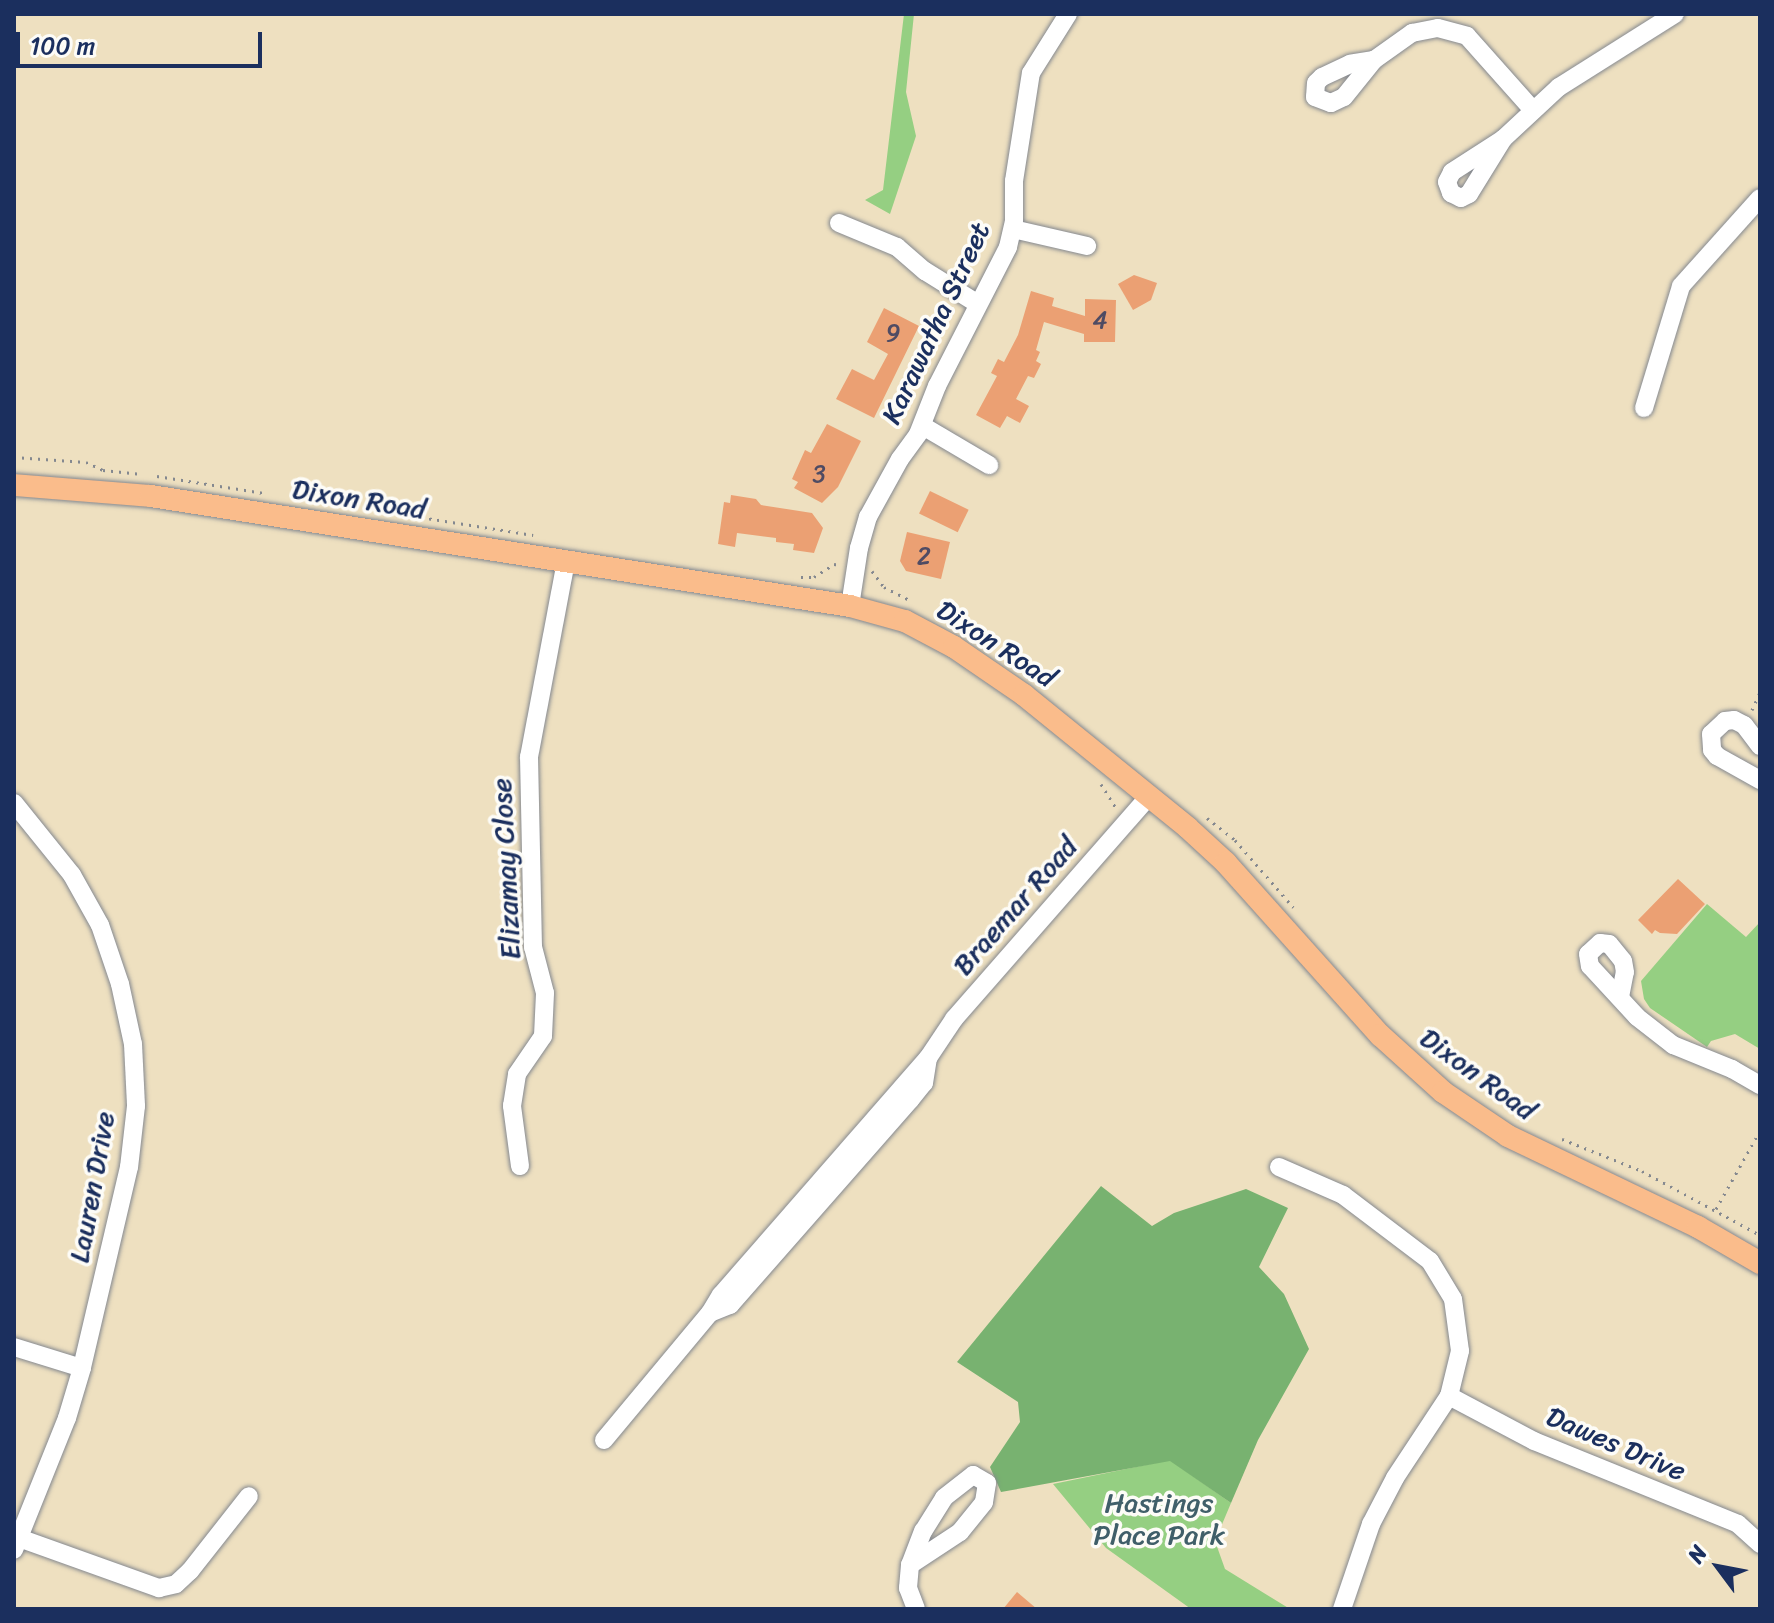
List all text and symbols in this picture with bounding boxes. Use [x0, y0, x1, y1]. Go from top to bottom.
scale bar [20, 16, 266, 66]
text: 100 m [30, 25, 95, 67]
street label: Karawatha Street [875, 217, 997, 429]
house number: 4 [1093, 307, 1107, 335]
house number: 9 [886, 320, 900, 348]
house number: 3 [812, 461, 826, 489]
street label: Dixon Road [290, 472, 428, 526]
house number: 2 [917, 543, 931, 571]
street label: Dixon Road [930, 593, 1062, 695]
street label: Elizamay Close [484, 777, 528, 961]
street label: Braemar Road [946, 830, 1084, 982]
street label: Dixon Road [1413, 1021, 1543, 1127]
street label: Lauren Drive [62, 1109, 122, 1265]
street label: Dawes Drive [1541, 1400, 1691, 1488]
park label: Hastings Place Park [1093, 1486, 1225, 1552]
north arrow [1678, 1527, 1758, 1607]
text: N [1677, 1537, 1718, 1571]

